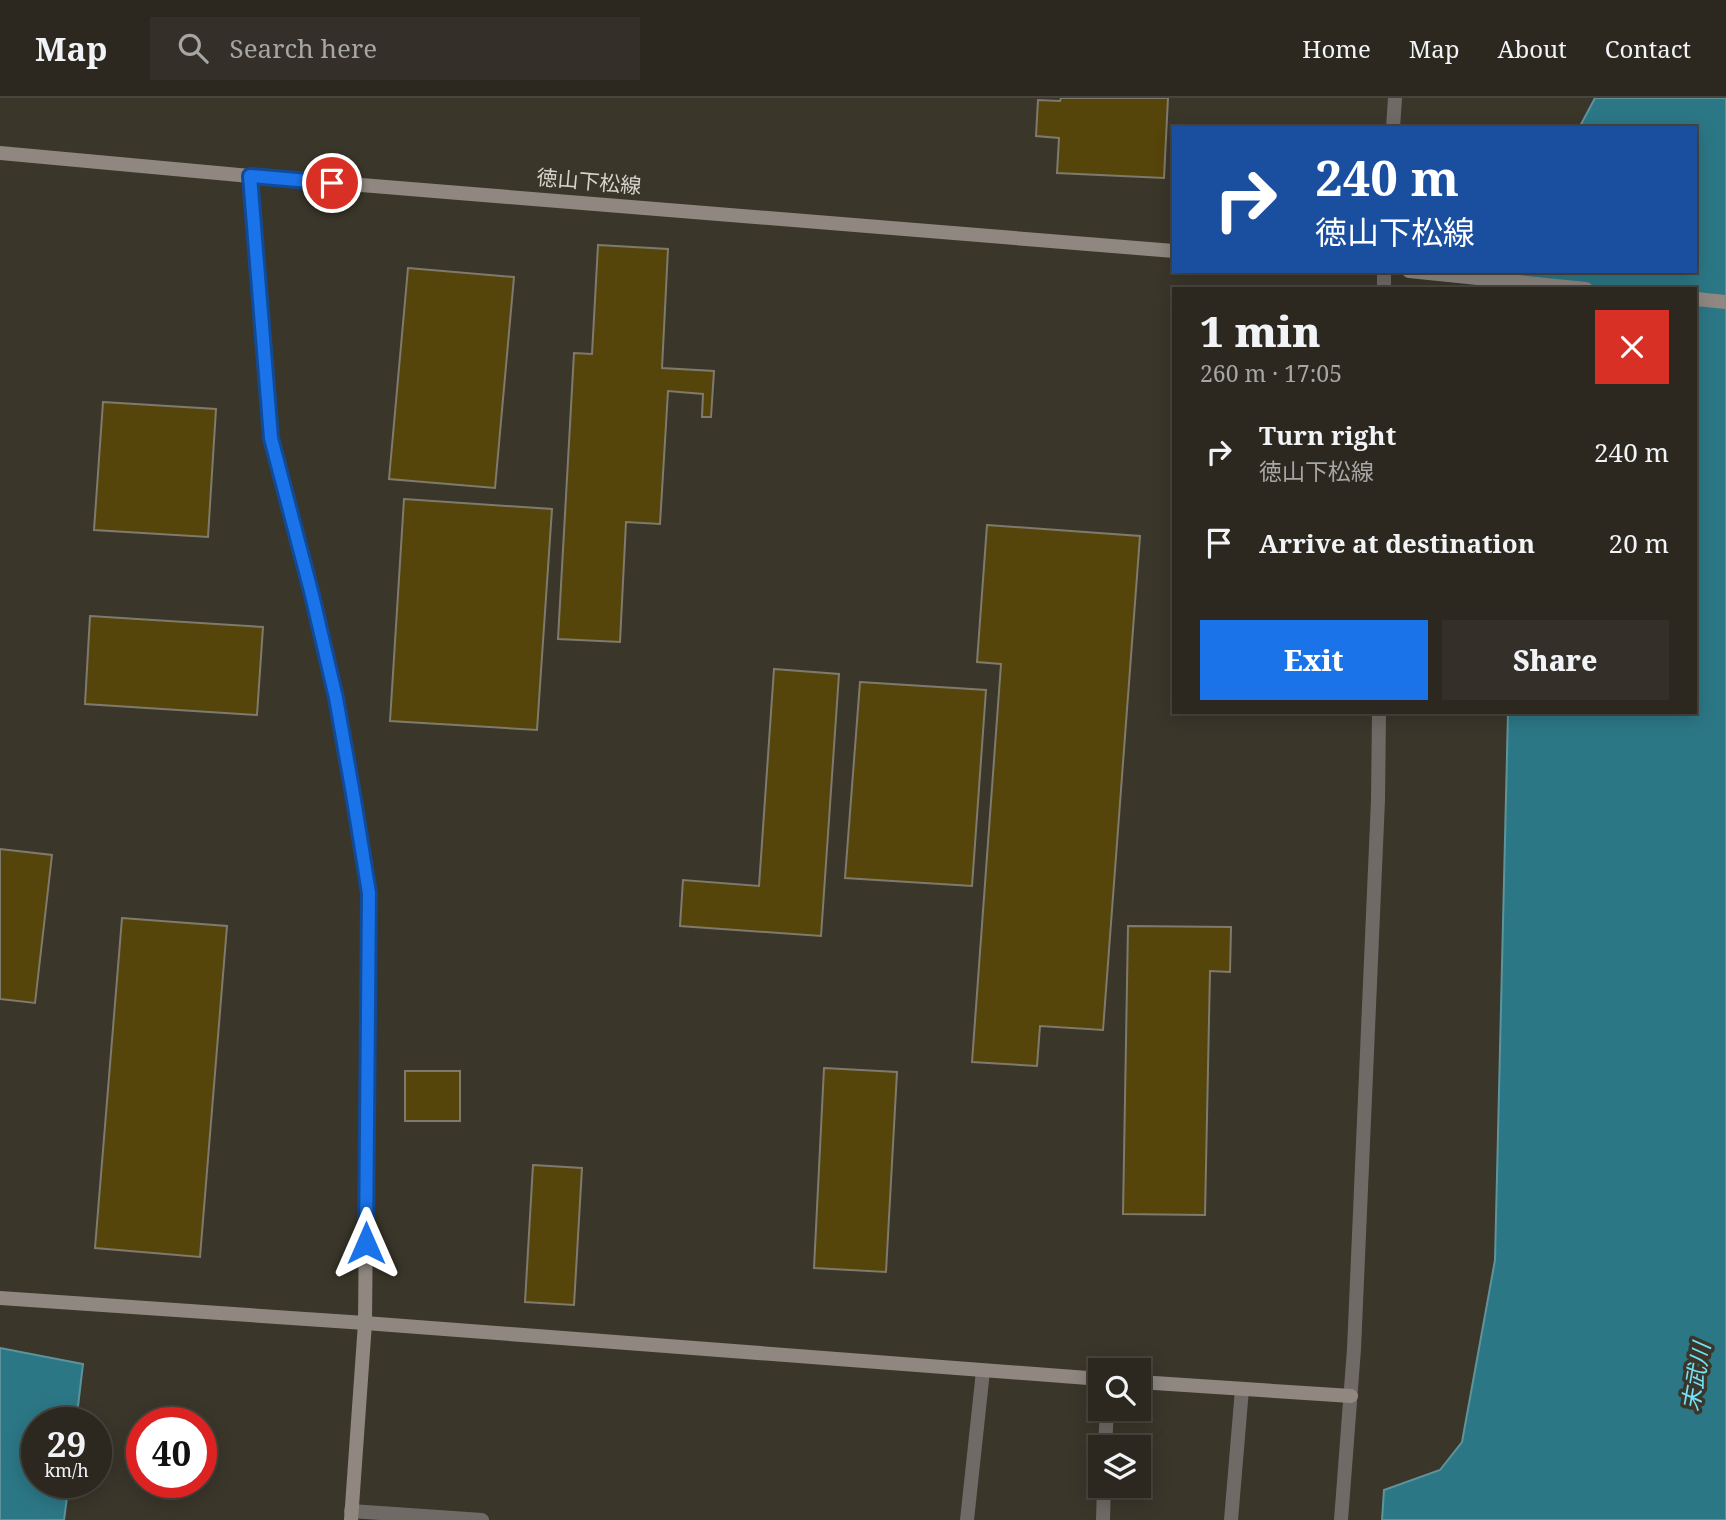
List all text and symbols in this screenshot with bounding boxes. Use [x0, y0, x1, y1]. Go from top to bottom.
search box [150, 17, 640, 80]
text: Map [35, 26, 108, 71]
icon: search [174, 29, 212, 67]
text: Search here [230, 30, 377, 66]
text: Home [1302, 32, 1371, 65]
text: Map [1409, 32, 1460, 65]
text: About [1498, 32, 1567, 65]
text: Contact [1605, 32, 1691, 65]
text: 240 m [1315, 144, 1459, 210]
pin [302, 153, 362, 213]
icon: right [1200, 154, 1291, 245]
street label: 徳山下松線 [536, 162, 643, 200]
icon: arrive [313, 164, 351, 202]
text: 徳山下松線 [1315, 210, 1475, 253]
text: 1 min [1200, 302, 1321, 359]
button: close [1595, 310, 1669, 384]
text: 260 m · 17:05 [1200, 357, 1342, 389]
text: Turn right [1259, 417, 1396, 453]
icon: right [1200, 433, 1238, 471]
text: 240 m [1594, 434, 1669, 470]
text: 徳山下松線 [1259, 455, 1374, 487]
icon: arrive [1200, 524, 1238, 562]
text: Arrive at destination [1259, 525, 1535, 561]
text: 20 m [1609, 525, 1669, 561]
button: Exit [1200, 620, 1428, 700]
button: Share [1442, 620, 1669, 700]
position arrow [329, 1206, 403, 1280]
water label: 末武川 [1673, 1337, 1717, 1414]
map controls [1088, 1358, 1151, 1498]
button: search [1088, 1358, 1151, 1421]
speed limit sign: 40 [126, 1407, 217, 1498]
text: 29 [47, 1420, 86, 1467]
button: layers [1088, 1435, 1151, 1498]
text: km/h [44, 1458, 89, 1482]

